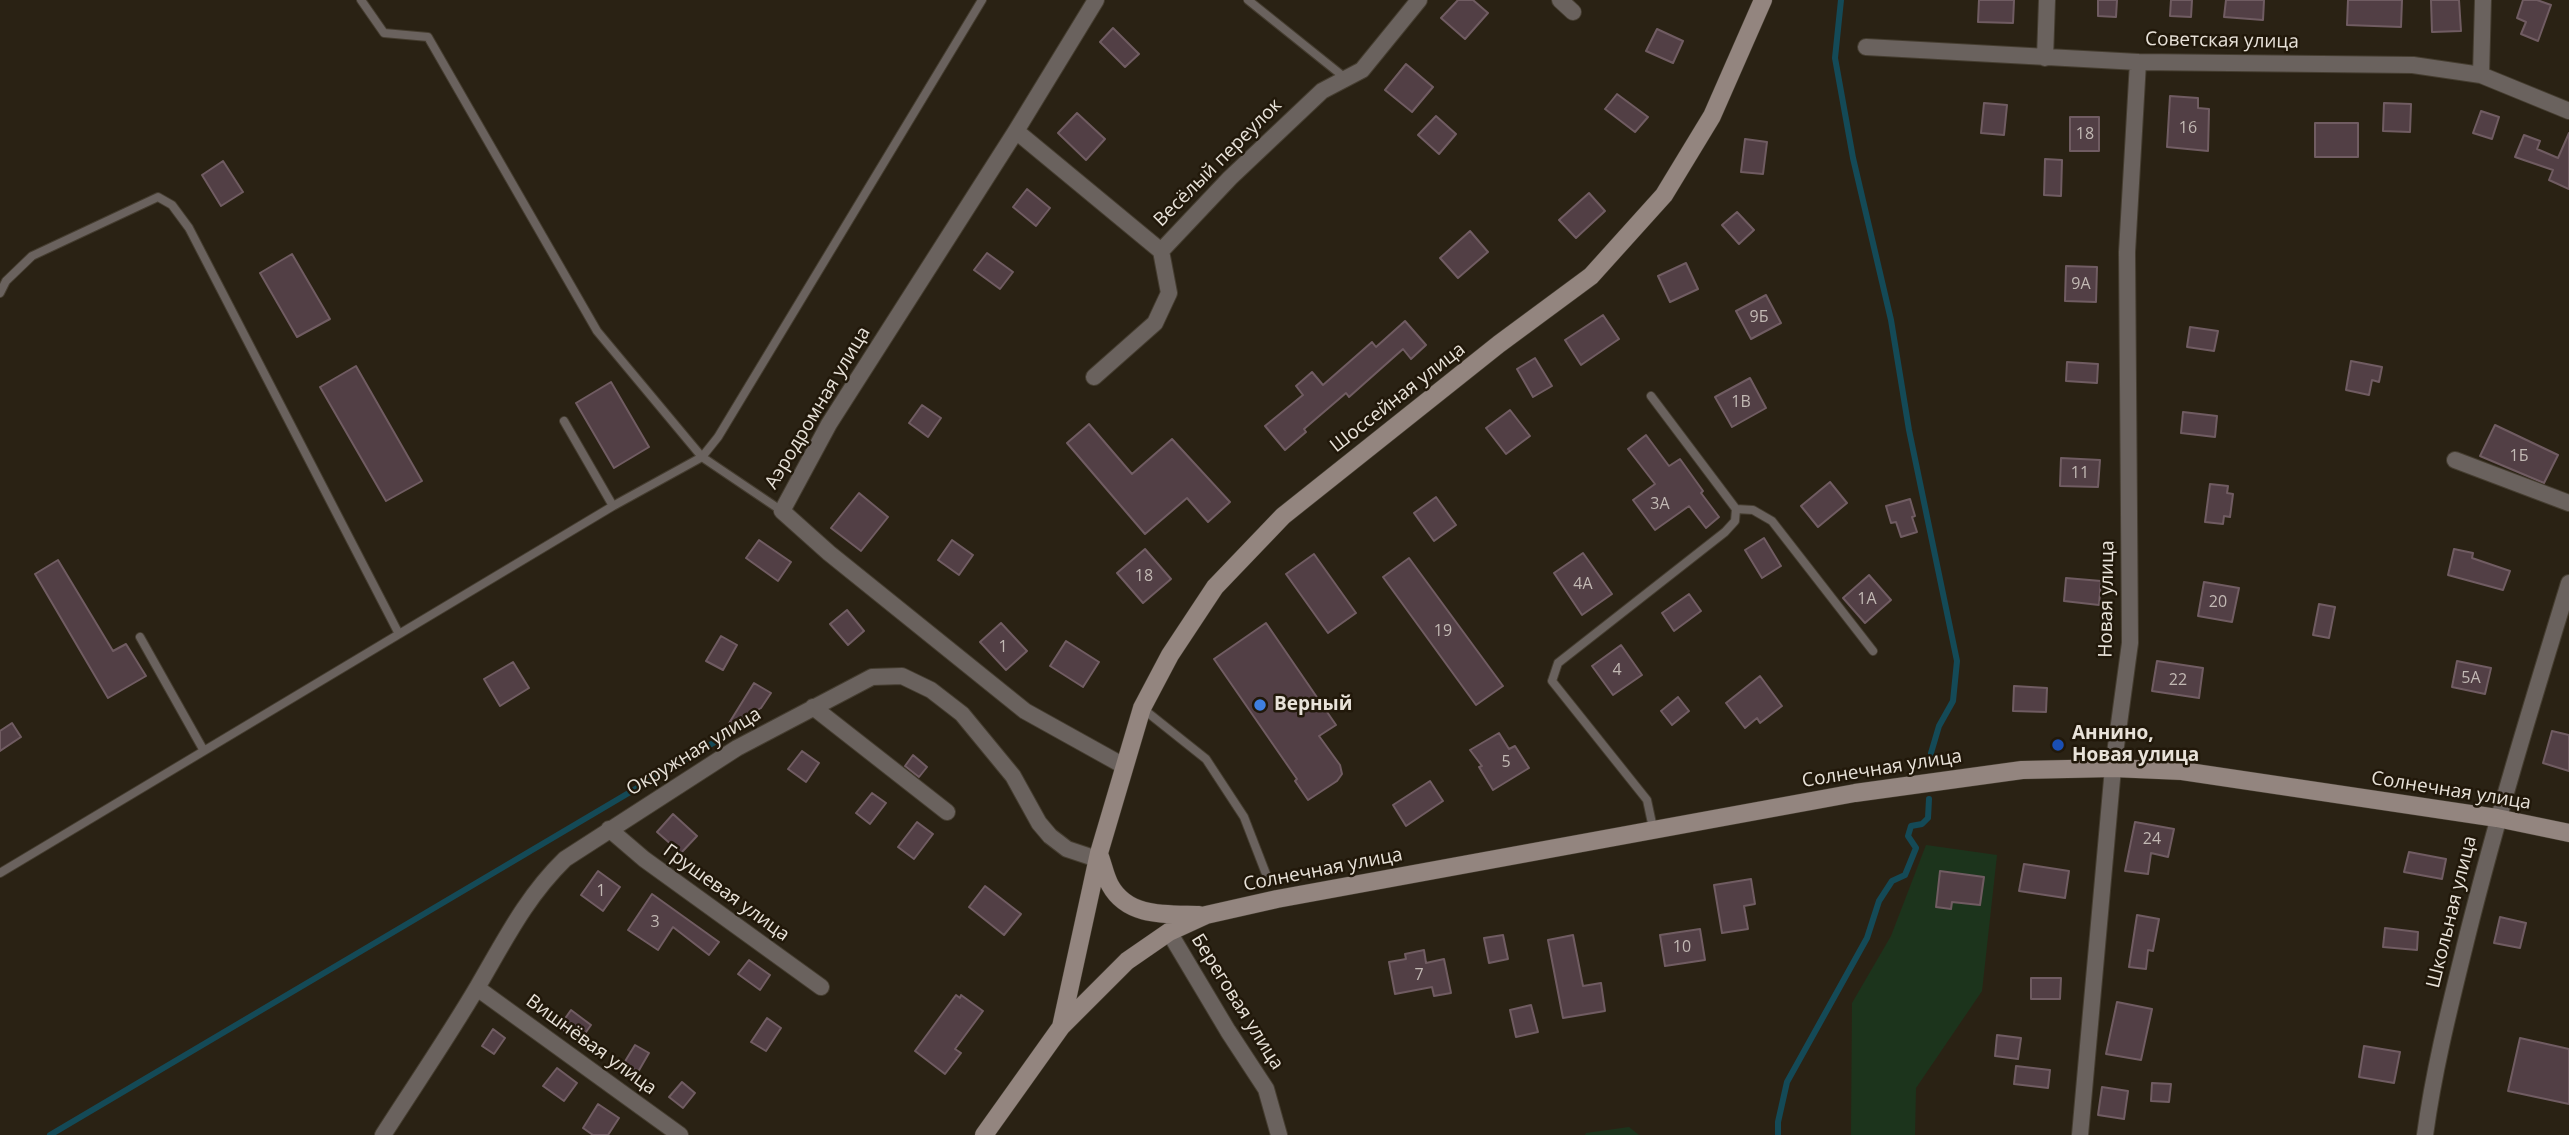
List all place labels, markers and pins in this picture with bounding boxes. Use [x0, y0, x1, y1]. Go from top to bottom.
place label: Верный [1274, 694, 1352, 716]
marker: Верный [1252, 697, 1268, 713]
place label: Аннино, Новая улица [2072, 723, 2199, 767]
marker: Аннино, Новая улица [2050, 737, 2066, 753]

